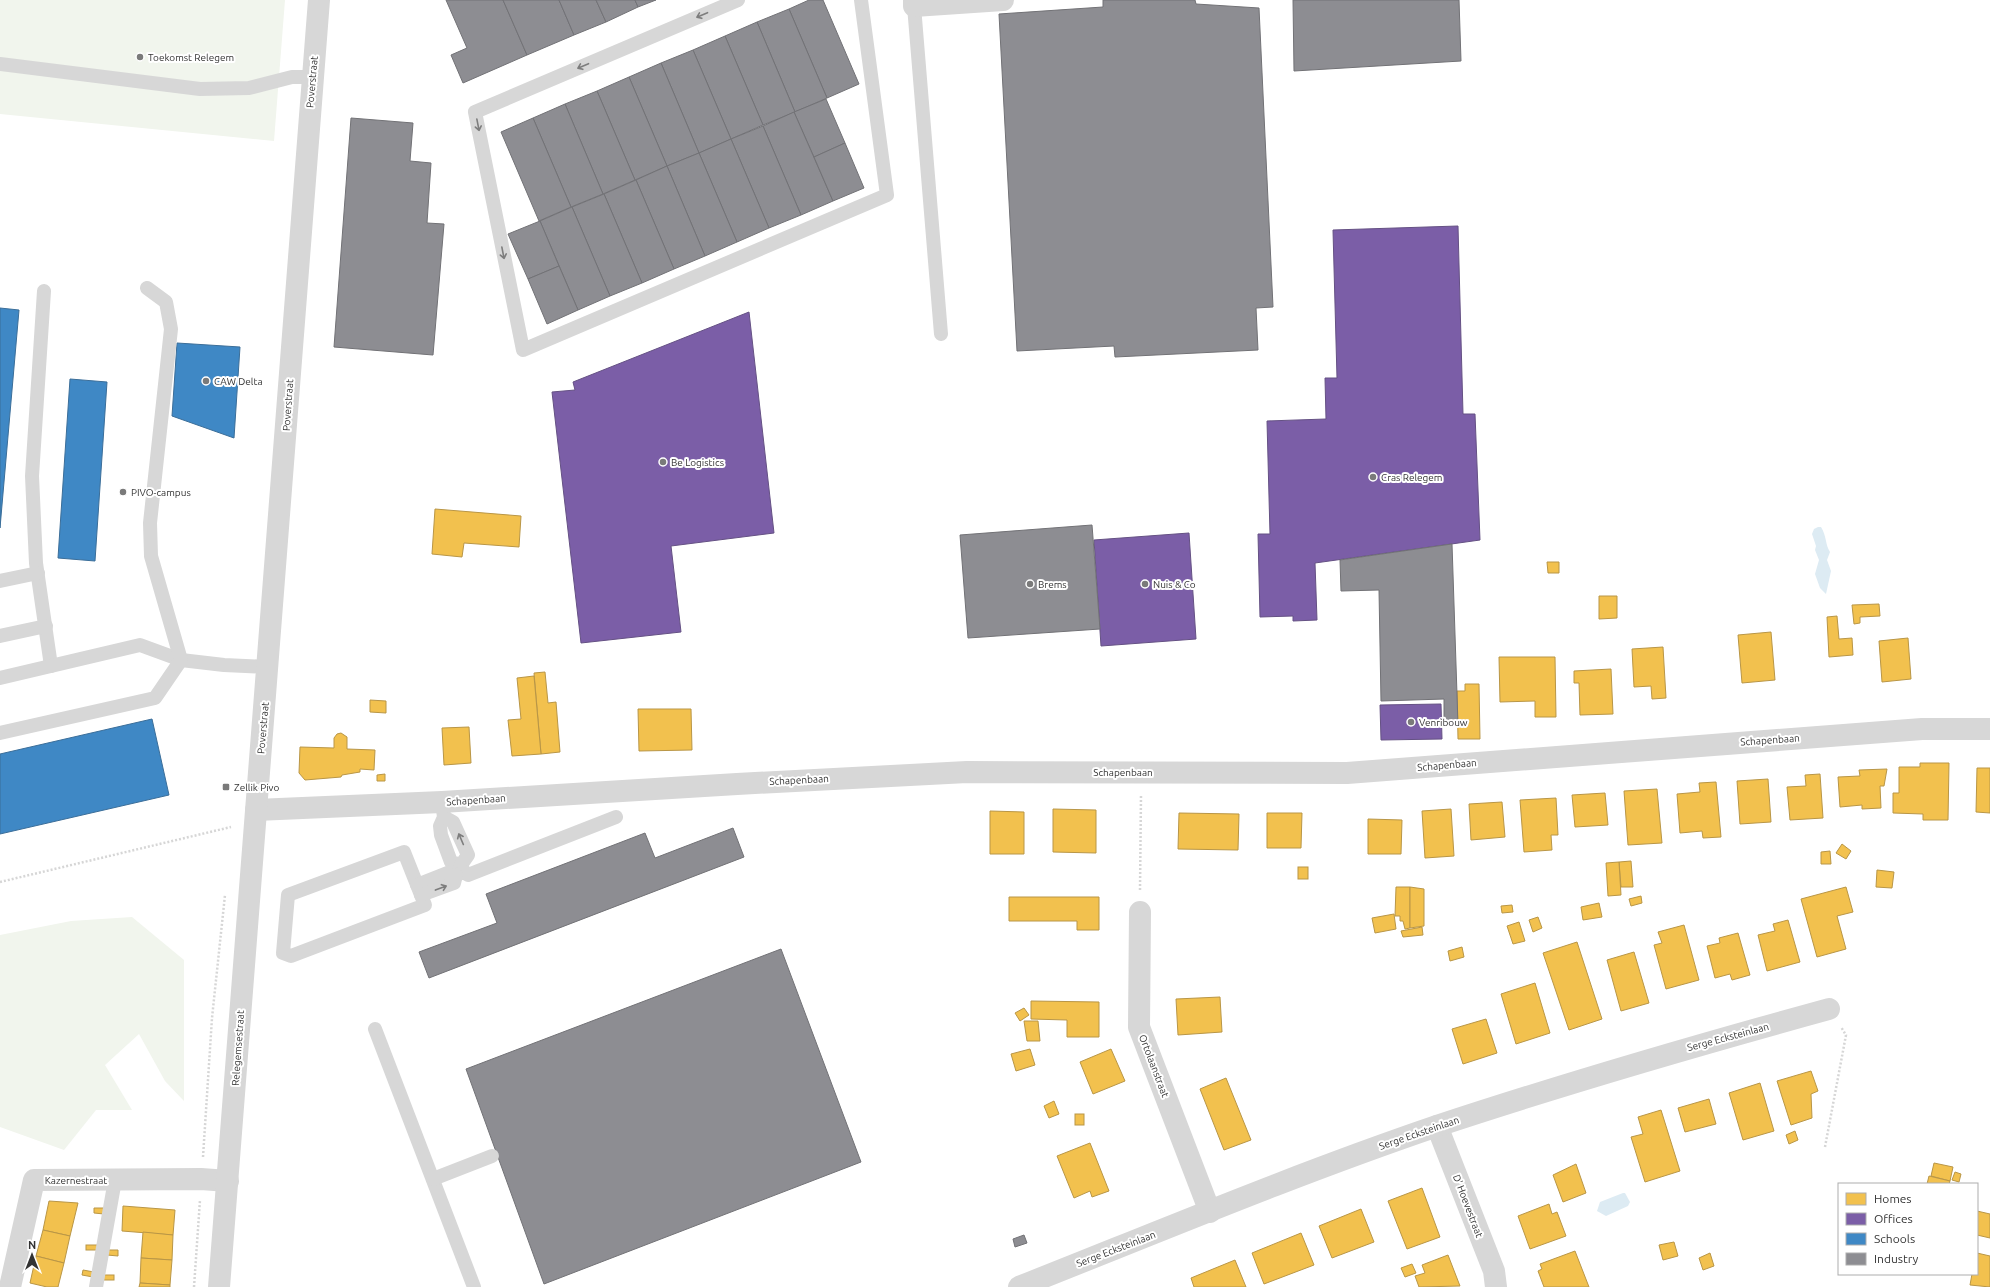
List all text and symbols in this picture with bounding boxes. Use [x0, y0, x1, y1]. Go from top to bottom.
one-way arrow [697, 12, 709, 20]
marker: Toekomst Relegem [135, 52, 145, 62]
place label: Toekomst Relegem [148, 52, 234, 63]
street label: Poverstraat [304, 55, 320, 108]
one-way arrow [577, 63, 589, 71]
one-way arrow [474, 118, 482, 131]
one-way arrow [500, 246, 508, 259]
marker: CAW Delta [201, 376, 211, 386]
place label: CAW Delta [214, 376, 263, 387]
street label: Poverstraat [281, 379, 295, 431]
marker: Be Logistics [658, 457, 668, 467]
place label: Be Logistics [671, 457, 724, 468]
marker: Cras Relegem [1368, 472, 1378, 482]
place label: Cras Relegem [1381, 472, 1442, 483]
marker: PIVO-campus [118, 487, 128, 497]
place label: PIVO-campus [131, 487, 191, 498]
marker: Brems [1025, 579, 1035, 589]
place label: Brems [1038, 579, 1067, 590]
marker: Nuis & Co [1140, 579, 1150, 589]
place label: Nuis & Co [1153, 579, 1196, 590]
street label: Poverstraat [255, 701, 271, 754]
marker: Venribouw [1406, 717, 1416, 727]
place label: Venribouw [1419, 717, 1468, 728]
street label: Schapenbaan [1740, 732, 1800, 748]
street label: Schapenbaan [1417, 757, 1477, 773]
street label: Schapenbaan [1093, 767, 1153, 778]
street label: Schapenbaan [769, 773, 829, 787]
marker: Zellik Pivo [221, 782, 231, 792]
place label: Zellik Pivo [234, 782, 279, 793]
street label: Schapenbaan [446, 792, 506, 808]
one-way arrow [457, 834, 464, 846]
one-way arrow [435, 883, 447, 891]
street label: Relegemsestraat [230, 1010, 246, 1086]
street label: Serge Ecksteinlaan [1686, 1021, 1770, 1053]
street label: Ortolaanstraat [1137, 1033, 1171, 1099]
street label: Serge Ecksteinlaan [1378, 1114, 1460, 1152]
street label: D' Hoevestraat [1451, 1173, 1485, 1239]
street label: Kazernestraat [45, 1175, 107, 1186]
legend [1838, 1183, 1978, 1275]
text: Homes [1874, 1192, 1912, 1205]
text: Offices [1874, 1212, 1913, 1225]
street label: Serge Ecksteinlaan [1075, 1229, 1157, 1269]
text: Schools [1874, 1232, 1915, 1245]
north arrow [12, 1235, 52, 1275]
text: N [28, 1239, 36, 1251]
text: Industry [1874, 1252, 1919, 1265]

